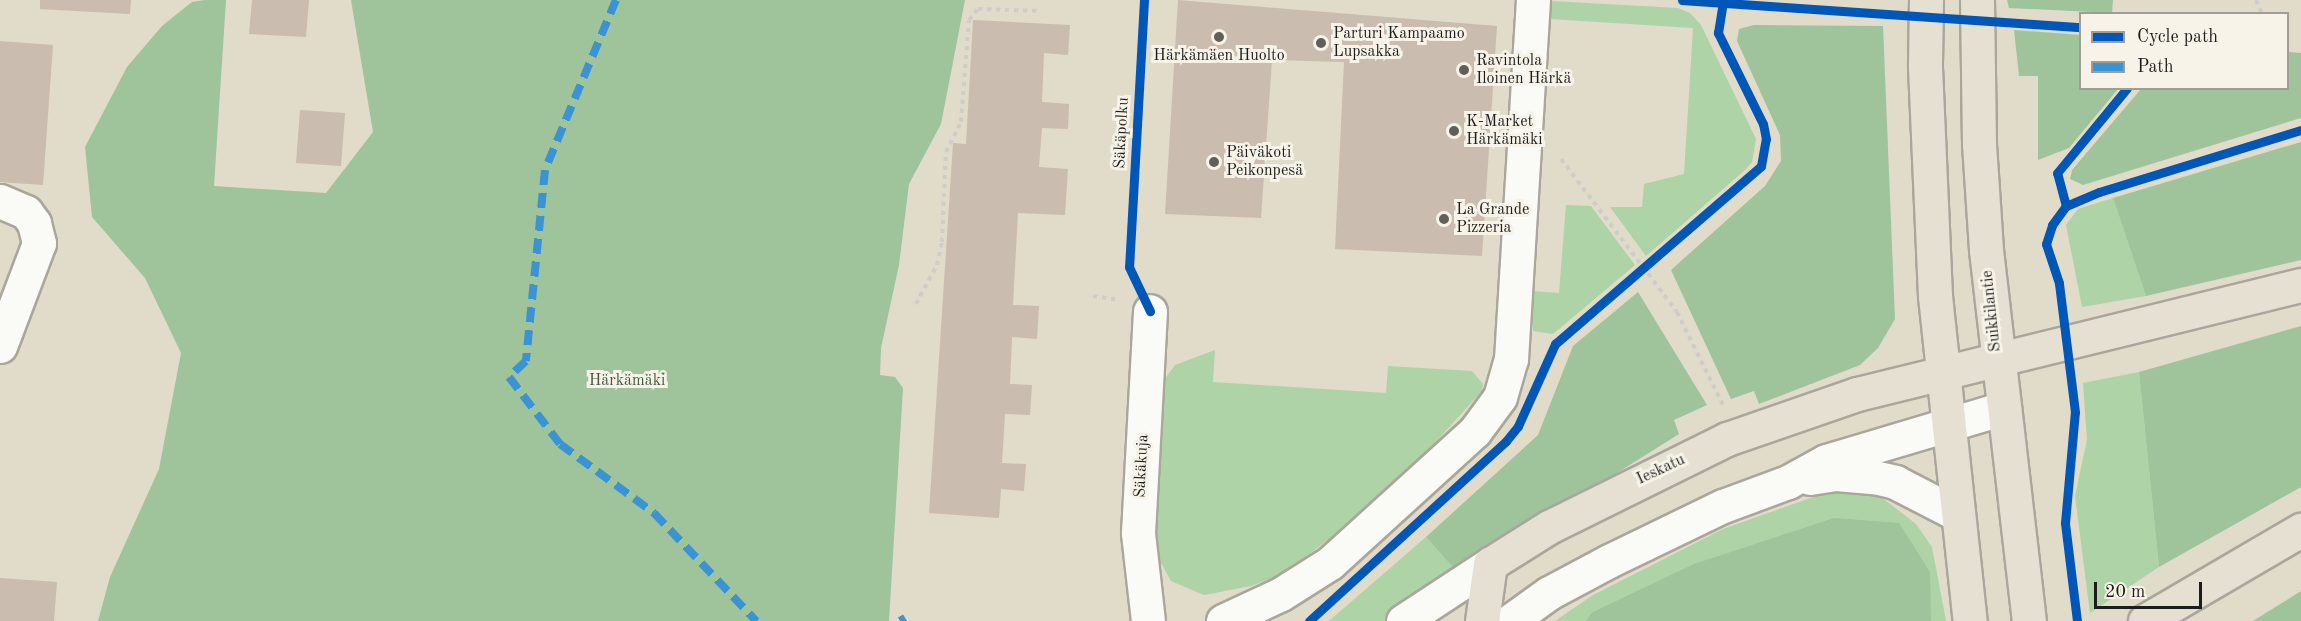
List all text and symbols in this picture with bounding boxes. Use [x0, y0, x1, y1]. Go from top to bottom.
legend [2079, 12, 2289, 90]
place label: Parturi Kampaamo Lupsakka [1333, 24, 1465, 62]
text: Cycle path [2137, 28, 2218, 46]
marker: Härkämäen Huolto [1212, 30, 1226, 44]
marker: Parturi Kampaamo Lupsakka [1314, 36, 1328, 50]
place label: Härkämäen Huolto [1153, 46, 1285, 66]
place label: Ravintola Iloinen Härkä [1476, 51, 1571, 89]
text: Path [2137, 58, 2173, 76]
marker: Ravintola Iloinen Härkä [1457, 63, 1471, 77]
street label: Säkäpolku [1111, 97, 1133, 169]
place label: K-Market Härkämäki [1466, 112, 1543, 150]
marker: K-Market Härkämäki [1447, 124, 1461, 138]
place label: Päiväkoti Peikonpesä [1226, 143, 1303, 181]
marker: Päiväkoti Peikonpesä [1207, 155, 1221, 169]
place label: La Grande Pizzeria [1456, 200, 1529, 238]
marker: La Grande Pizzeria [1437, 212, 1451, 226]
street label: Suikkilantie [1978, 269, 2006, 353]
park label: Härkämäki [589, 371, 665, 391]
street label: Säkäkuja [1131, 434, 1153, 498]
street label: Ieskatu [1634, 451, 1688, 489]
scale bar [2097, 570, 2205, 608]
text: 20 m [2105, 583, 2145, 601]

